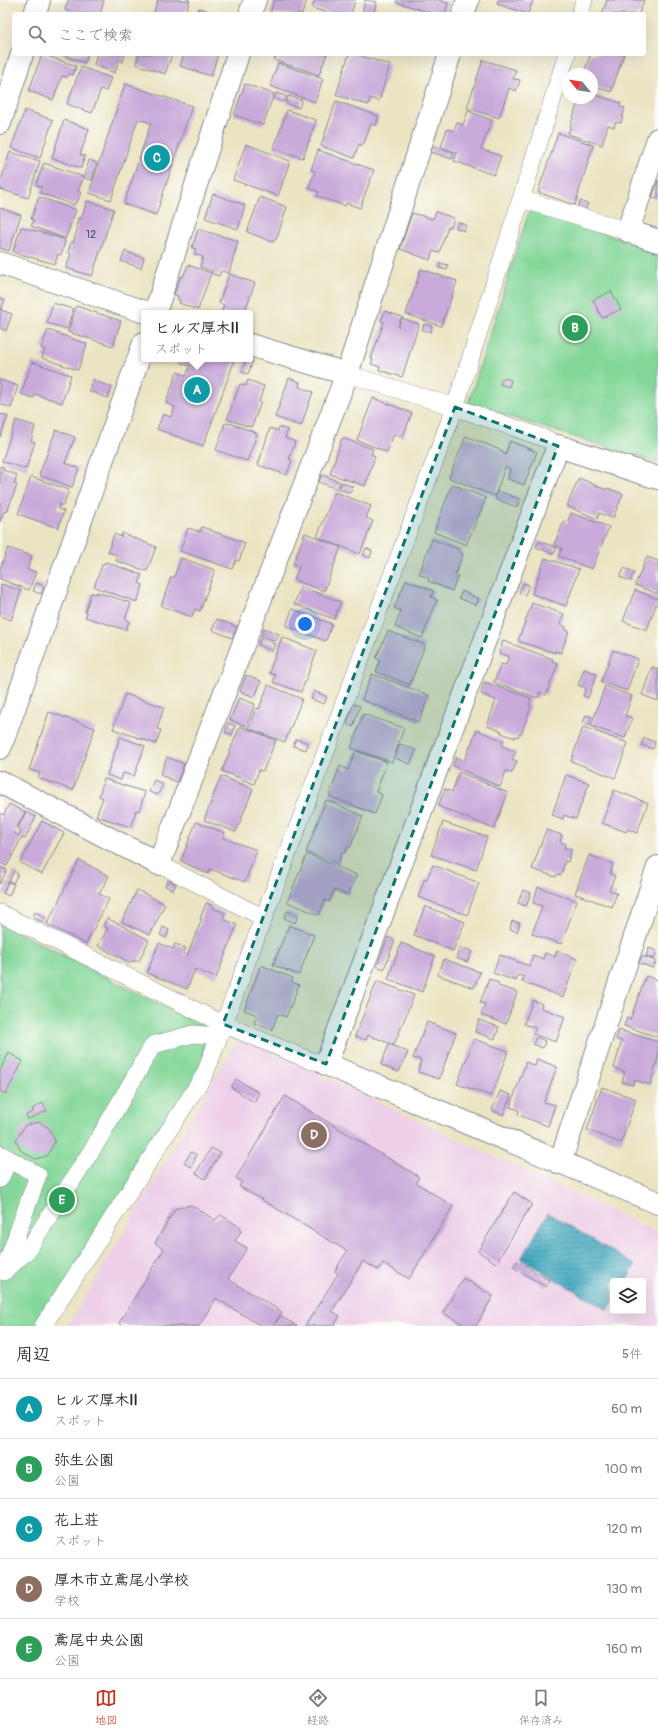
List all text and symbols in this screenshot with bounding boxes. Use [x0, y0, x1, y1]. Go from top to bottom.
search box [12, 12, 646, 56]
icon: search [26, 23, 48, 45]
text: ここで検索 [58, 26, 133, 45]
north arrow [562, 68, 598, 104]
pin: C [144, 143, 170, 173]
house number: 12 [86, 228, 96, 241]
popup [141, 310, 253, 362]
pin: B [562, 313, 588, 343]
text: ヒルズ厚木II [155, 319, 239, 338]
text: スポット [155, 341, 207, 357]
pin: A [184, 375, 210, 405]
your location [295, 614, 315, 634]
pin: D [301, 1120, 327, 1150]
pin: E [49, 1185, 75, 1215]
map controls [610, 1278, 646, 1314]
button: layers [610, 1278, 646, 1314]
text: 周辺 [16, 1344, 50, 1365]
text: 5件 [622, 1346, 642, 1362]
text: ヒルズ厚木II [54, 1391, 138, 1410]
text: A [25, 1401, 33, 1417]
text: 60 m [611, 1401, 642, 1417]
text: スポット [54, 1413, 106, 1429]
text: 弥生公園 [54, 1451, 114, 1470]
text: B [25, 1461, 33, 1477]
text: 100 m [605, 1461, 642, 1477]
text: 公園 [54, 1473, 80, 1489]
text: 花上荘 [54, 1511, 99, 1530]
text: C [25, 1521, 33, 1537]
text: 120 m [606, 1521, 642, 1537]
text: スポット [54, 1533, 106, 1549]
text: 厚木市立鳶尾小学校 [54, 1571, 189, 1590]
text: D [25, 1581, 33, 1597]
text: 130 m [606, 1581, 642, 1597]
text: 学校 [54, 1593, 80, 1609]
text: 鳶尾中央公園 [54, 1631, 144, 1650]
text: E [26, 1641, 32, 1657]
text: 160 m [606, 1641, 642, 1657]
text: 公園 [54, 1653, 80, 1669]
tab: 地図 [95, 1687, 117, 1727]
tab: 経路 [307, 1687, 329, 1727]
tab: 保存済み [519, 1687, 563, 1727]

